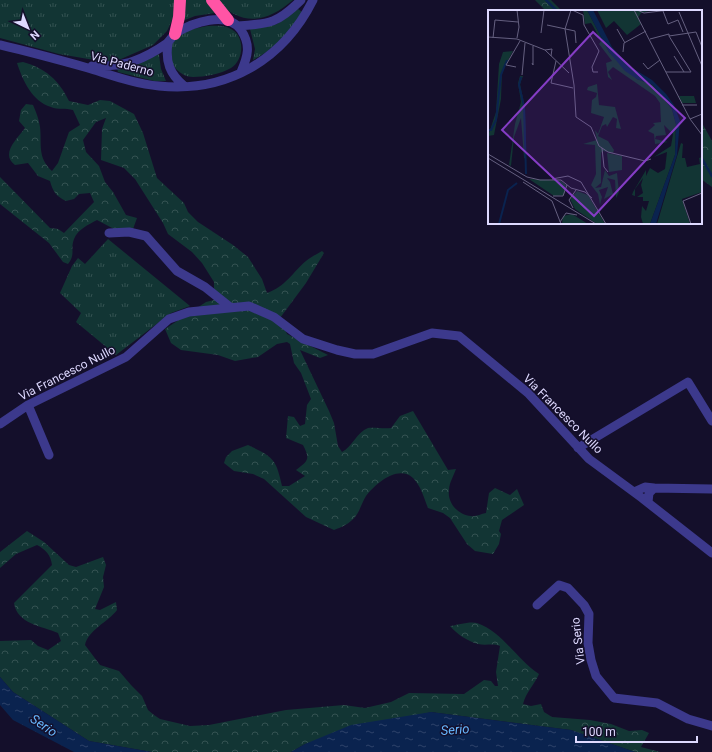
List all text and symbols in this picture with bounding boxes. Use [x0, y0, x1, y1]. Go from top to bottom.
north arrow [8, 8, 48, 48]
inset map [488, 10, 702, 224]
text: N [27, 28, 42, 43]
street label: Via Paderno [89, 49, 155, 79]
street label: Via Francesco Nullo [16, 343, 118, 403]
street label: Via Francesco Nullo [520, 371, 606, 457]
street label: Via Serio [568, 616, 588, 665]
water label: Serio [28, 711, 60, 740]
scale bar [576, 718, 697, 744]
water label: Serio [440, 721, 470, 738]
text: 100 m [582, 725, 616, 739]

